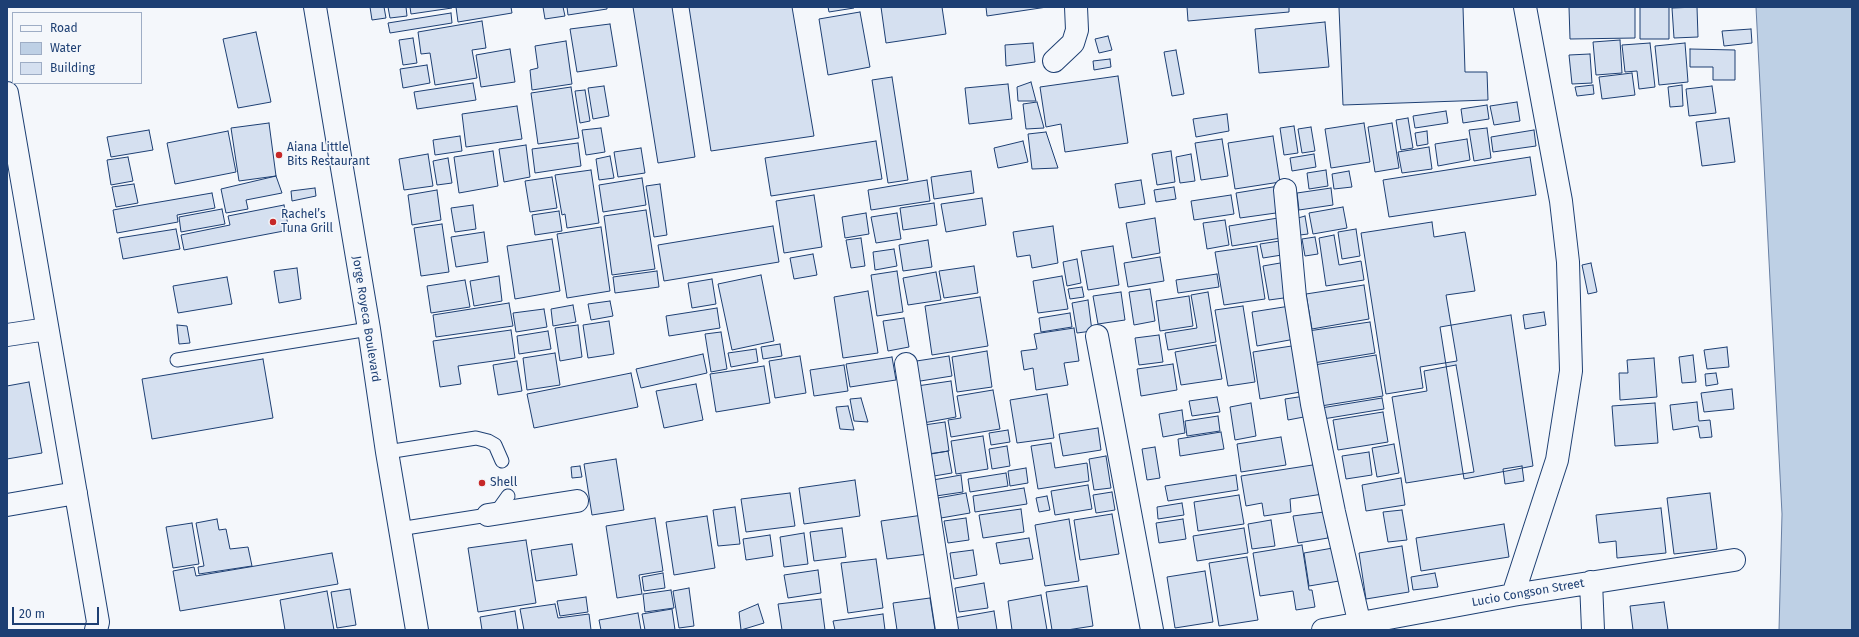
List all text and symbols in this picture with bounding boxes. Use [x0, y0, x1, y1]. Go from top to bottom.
legend [12, 12, 142, 84]
text: Road [50, 21, 78, 35]
text: Water [50, 41, 81, 55]
text: Building [50, 61, 95, 75]
place label: Aiana Little Bits Restaurant [287, 141, 370, 169]
marker: Aiana Little Bits Restaurant [274, 150, 284, 160]
place label: Rachel’s Tuna Grill [281, 208, 333, 236]
marker: Rachel’s Tuna Grill [268, 217, 278, 227]
street label: Jorge Royeca Boulevard [349, 255, 383, 383]
place label: Shell [490, 476, 517, 490]
marker: Shell [477, 478, 487, 488]
street label: Lucio Congson Street [1471, 576, 1585, 610]
scale bar [14, 599, 101, 625]
text: 20 m [19, 607, 45, 621]

